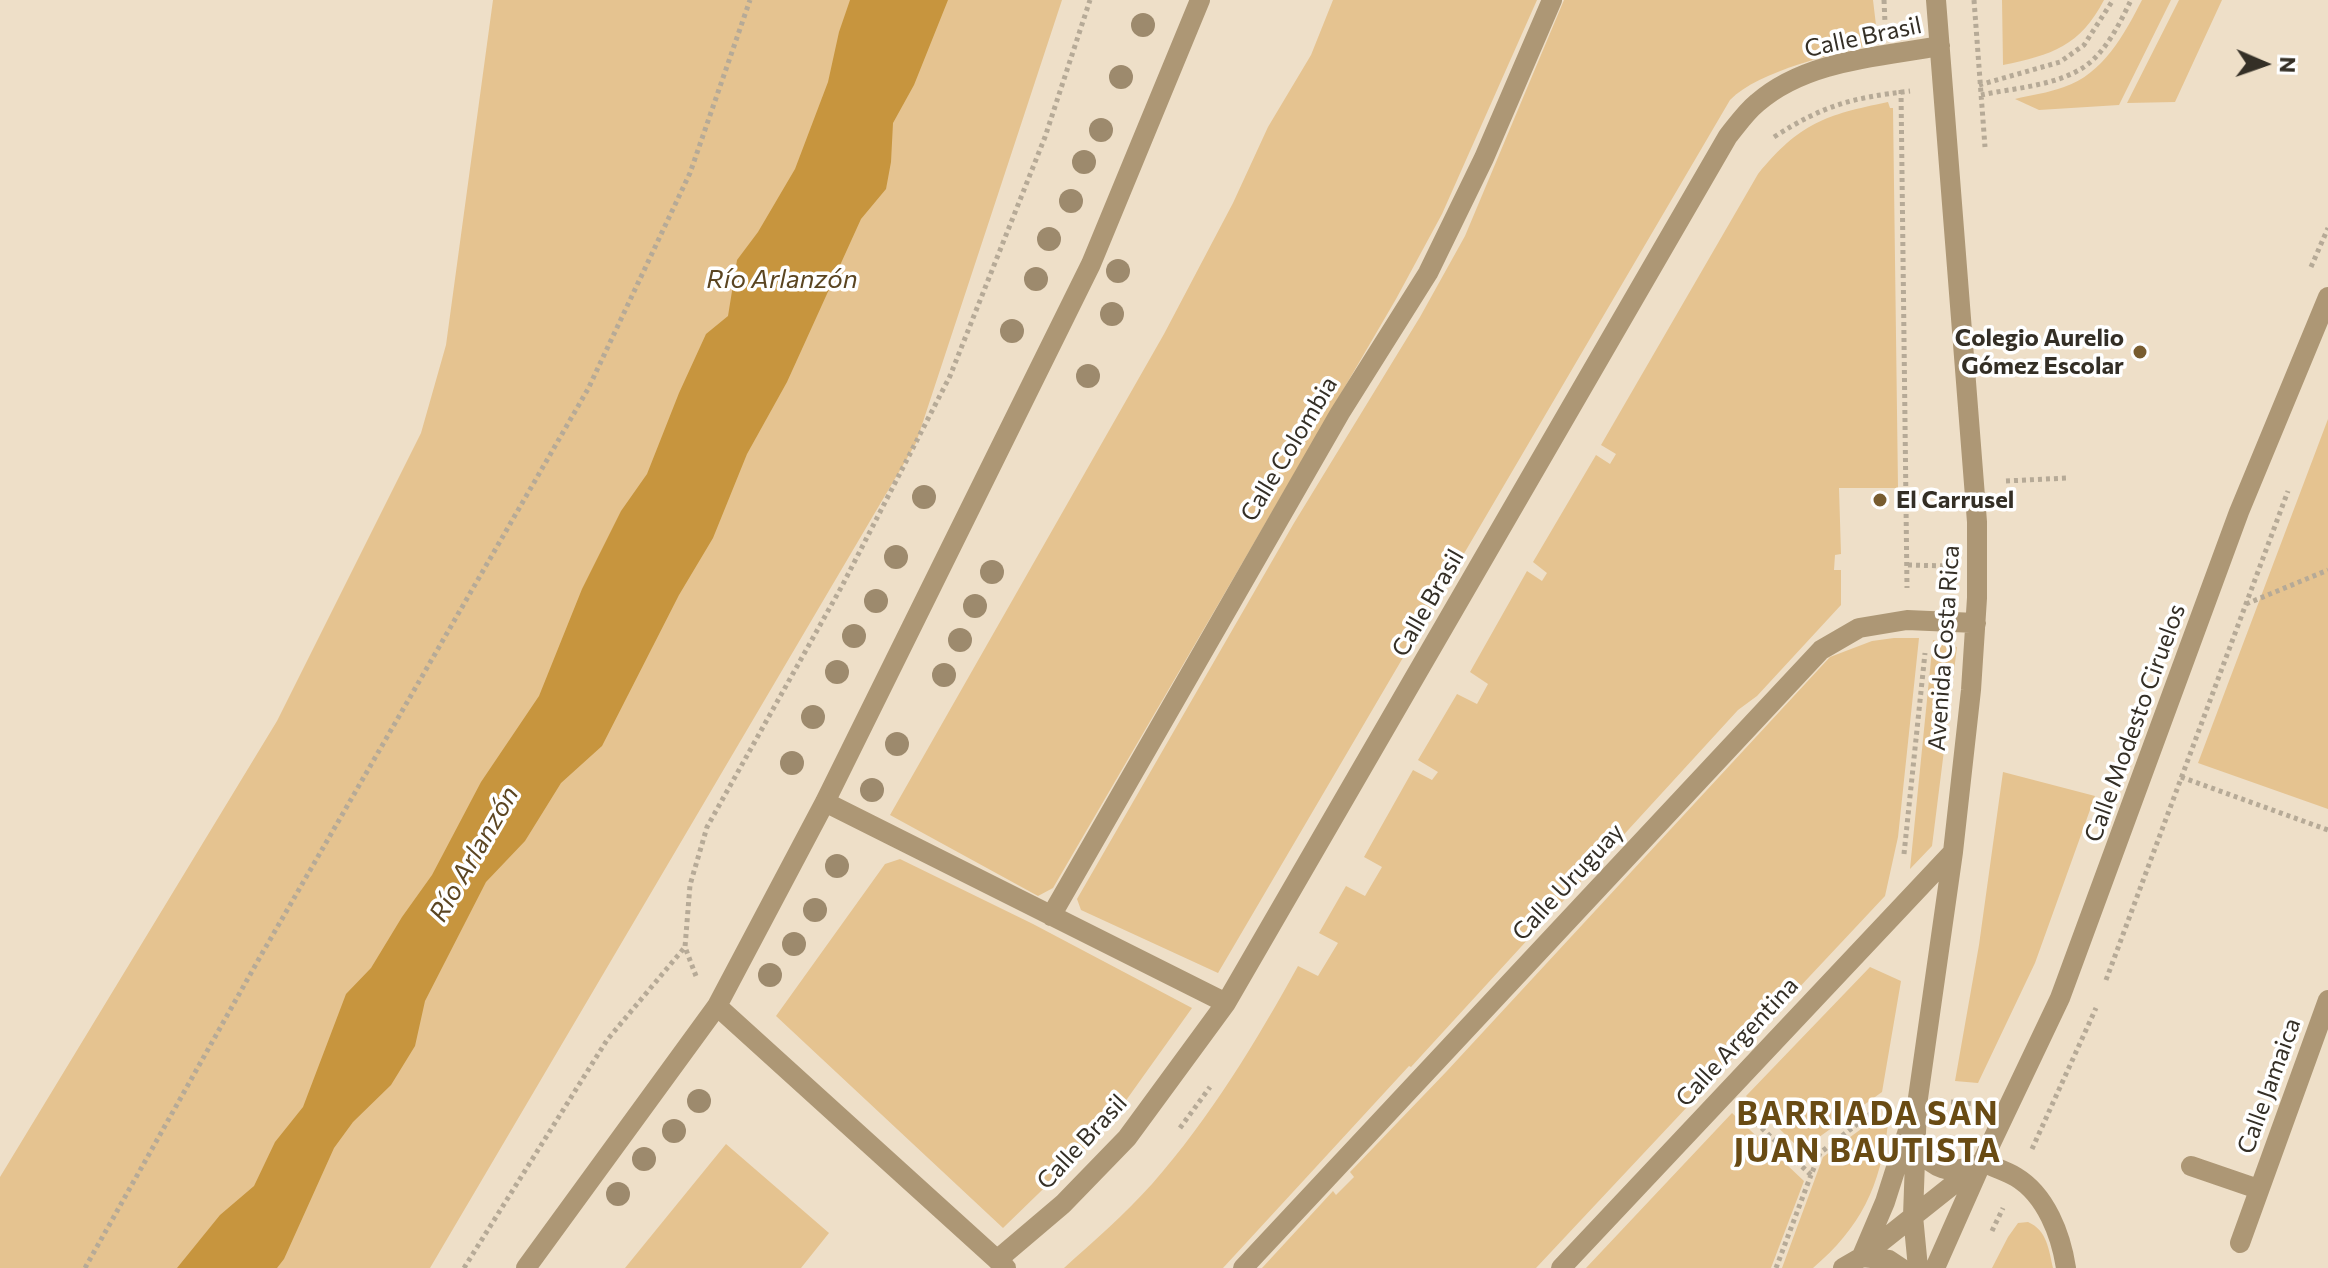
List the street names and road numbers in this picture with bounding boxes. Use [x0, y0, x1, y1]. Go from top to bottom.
street label: Calle Brasil [1802, 11, 1924, 63]
street label: Calle Colombia [1235, 372, 1343, 526]
street label: Calle Brasil [1386, 544, 1470, 662]
street label: Avenida Costa Rica [1922, 544, 1966, 752]
street label: Calle Modesto Ciruelos [2079, 600, 2191, 846]
street label: Calle Uruguay [1506, 817, 1630, 947]
street label: Calle Argentina [1670, 971, 1804, 1113]
street label: Calle Jamaica [2231, 1014, 2307, 1158]
street label: Calle Brasil [1031, 1089, 1133, 1195]

